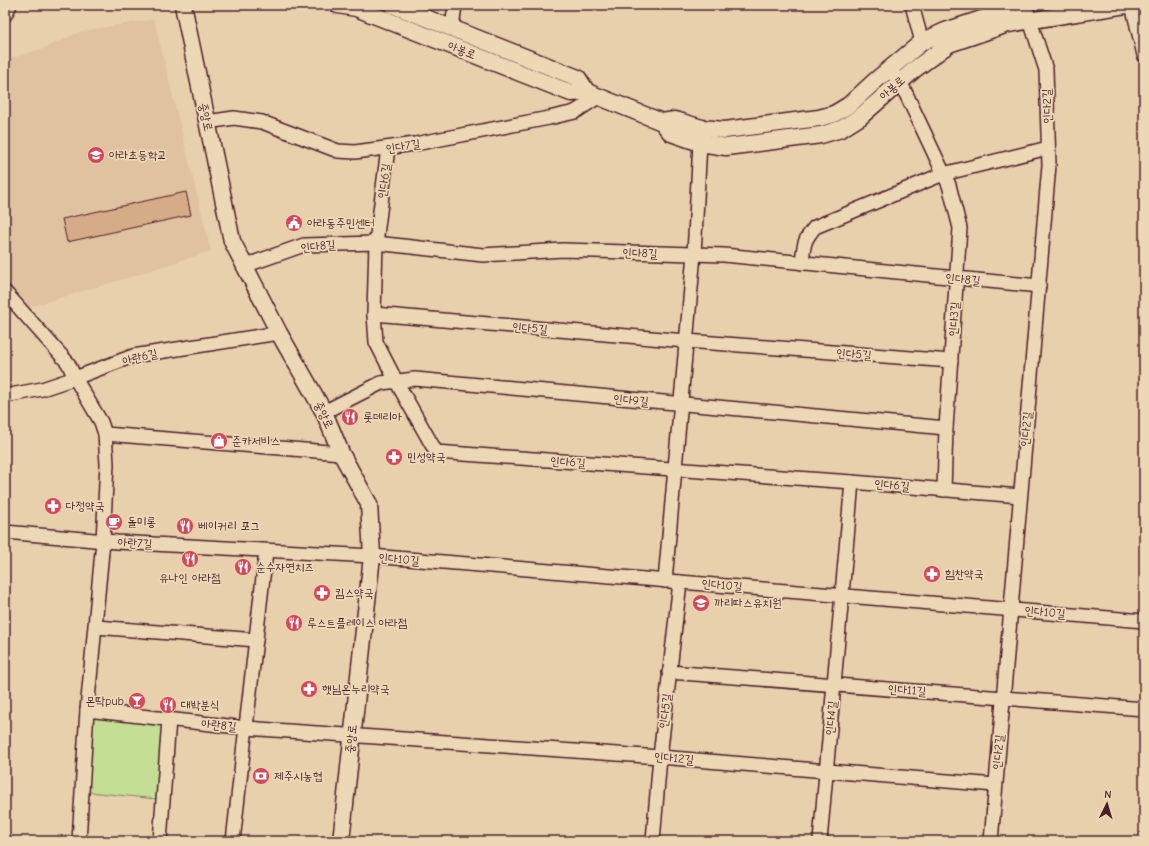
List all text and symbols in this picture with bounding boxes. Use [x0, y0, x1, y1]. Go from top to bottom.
street label: 아봉로 [446, 38, 478, 62]
street label: 아봉로 [876, 73, 908, 103]
street label: 인다2길 [1039, 88, 1055, 124]
street label: 중앙로 [196, 101, 216, 133]
street label: 인다7길 [385, 136, 422, 156]
school or university icon: 아라초등학교 [86, 145, 106, 165]
place label: 아라초등학교 [109, 148, 167, 162]
street label: 인다6길 [375, 162, 393, 200]
public building icon: 아라동주민센터 [284, 213, 304, 233]
place label: 아라동주민센터 [307, 216, 375, 230]
street label: 인다8길 [300, 237, 337, 255]
street label: 인다8길 [622, 245, 658, 261]
street label: 인다8길 [945, 270, 982, 288]
street label: 인다3길 [946, 301, 962, 337]
street label: 인다5길 [512, 319, 549, 337]
street label: 아란6길 [121, 346, 159, 368]
street label: 인다5길 [836, 346, 873, 362]
street label: 인다9길 [613, 391, 650, 409]
street label: 중앙로 [311, 399, 337, 431]
restaurant icon: 롯데리아 [340, 407, 360, 427]
place label: 롯데리아 [363, 410, 402, 424]
street label: 인다2길 [1017, 410, 1035, 447]
shop icon: 준카서비스 [209, 431, 229, 451]
place label: 준카서비스 [232, 434, 280, 448]
pharmacy icon: 민성약국 [384, 447, 404, 467]
place label: 민성약국 [407, 450, 446, 464]
street label: 인다6길 [550, 454, 587, 470]
street label: 인다6길 [874, 476, 911, 494]
pharmacy icon: 다정약국 [43, 496, 63, 516]
place label: 다정약국 [66, 499, 105, 513]
cafe icon: 돌미롱 [104, 512, 124, 532]
place label: 돌미롱 [127, 515, 156, 529]
restaurant icon: 베이커리 포그 [175, 516, 195, 536]
place label: 베이커리 포그 [198, 519, 260, 533]
street label: 아란7길 [117, 535, 153, 551]
restaurant icon: 유나인 아라점 [180, 549, 200, 569]
street label: 인다10길 [378, 550, 420, 568]
restaurant icon: 순수자연치즈 [233, 557, 253, 577]
place label: 순수자연치즈 [256, 560, 314, 574]
pharmacy icon: 힘찬약국 [922, 564, 942, 584]
place label: 힘찬약국 [945, 567, 984, 581]
place label: 유나인 아라점 [159, 571, 221, 585]
street label: 인다10길 [701, 576, 743, 594]
pharmacy icon: 킴스약국 [312, 583, 332, 603]
place label: 킴스약국 [335, 586, 374, 600]
school or university icon: 까리따스유치원 [691, 593, 711, 613]
place label: 까리따스유치원 [714, 596, 782, 610]
street label: 인다10길 [1024, 603, 1066, 621]
restaurant icon: 루스트플레이스 아라점 [284, 613, 304, 633]
place label: 루스트플레이스 아라점 [307, 616, 408, 630]
pharmacy icon: 햇님온누리약국 [299, 679, 319, 699]
place label: 햇님온누리약국 [322, 682, 390, 696]
street label: 인다11길 [887, 682, 927, 698]
bar icon: 몬딱pub [127, 691, 147, 711]
street label: 인다5길 [656, 692, 674, 729]
place label: 몬딱pub [86, 694, 124, 708]
restaurant icon: 대박분식 [158, 695, 178, 715]
place label: 대박분식 [181, 698, 220, 712]
street label: 인다4길 [823, 700, 840, 736]
street label: 아란8길 [201, 716, 238, 734]
street label: 중앙로 [343, 724, 359, 754]
street label: 인다2길 [989, 733, 1007, 770]
street label: 인다12길 [653, 749, 695, 767]
bank icon: 제주시농협 [251, 766, 271, 786]
place label: 제주시농협 [274, 769, 322, 783]
north arrow [1087, 784, 1127, 824]
text: N [1104, 788, 1112, 801]

